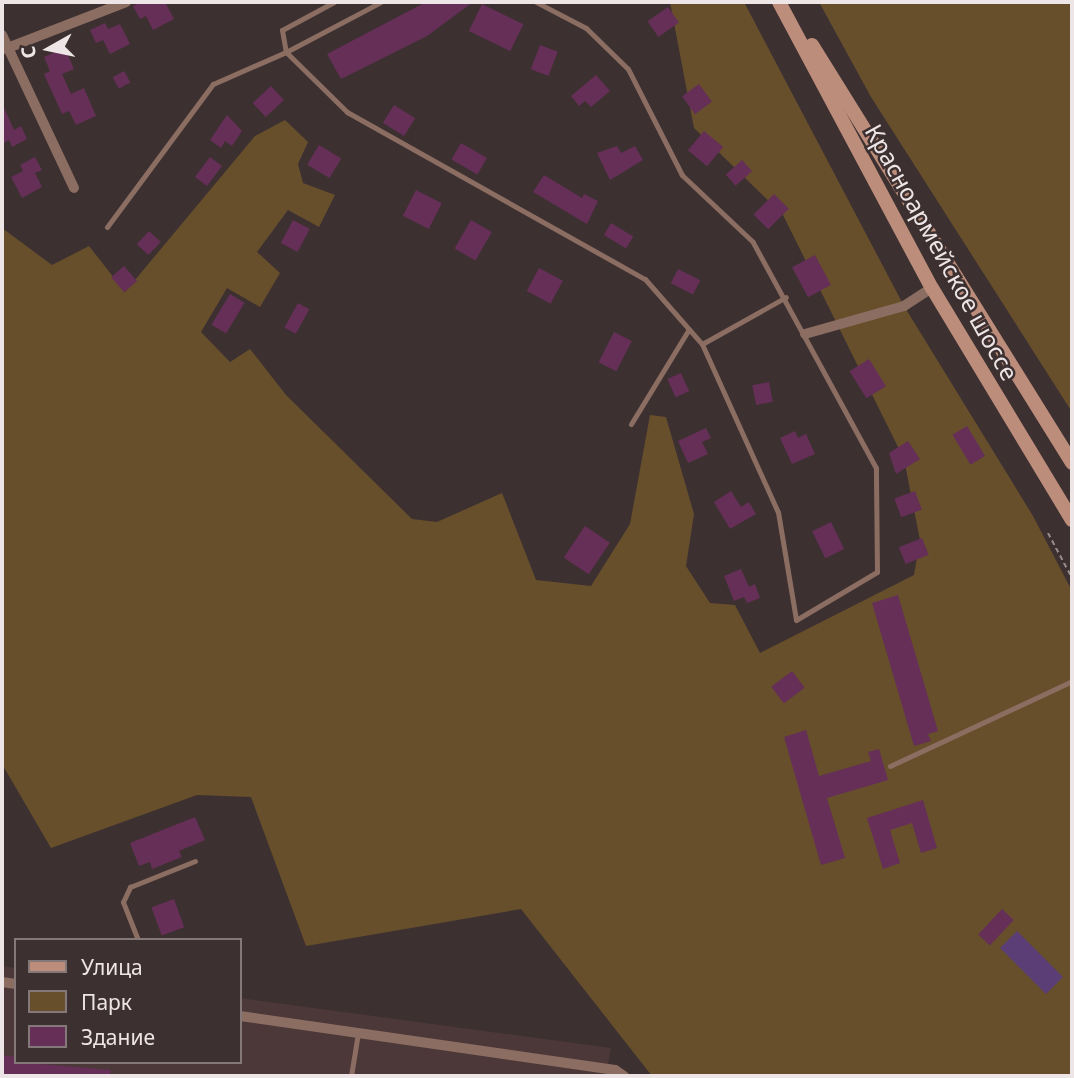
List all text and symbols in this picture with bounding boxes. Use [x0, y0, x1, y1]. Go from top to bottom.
north arrow [14, 14, 84, 84]
text: С [14, 44, 42, 60]
street label: Красноармейское шоссе [860, 119, 1024, 385]
legend [14, 938, 242, 1064]
text: Улица [81, 953, 143, 981]
text: Парк [81, 988, 132, 1016]
text: Здание [81, 1023, 155, 1051]

